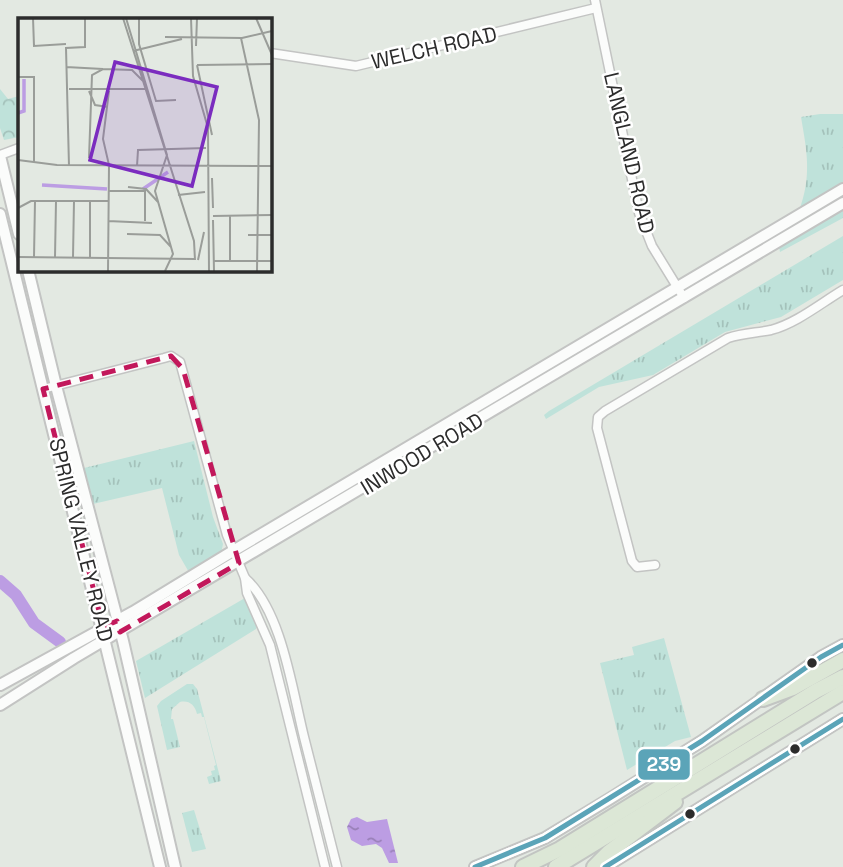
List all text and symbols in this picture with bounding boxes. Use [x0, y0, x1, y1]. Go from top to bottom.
inset map [18, 18, 271, 271]
street label: WELCH ROAD [368, 20, 499, 75]
street label: LANGLAND ROAD [598, 70, 661, 236]
street label: INWOOD ROAD [355, 406, 488, 501]
street label: SPRING VALLEY ROAD [43, 435, 120, 644]
unlabelled marker [805, 656, 819, 670]
unlabelled marker [788, 742, 802, 756]
line badge: 239 [637, 748, 691, 781]
text: 239 [647, 752, 681, 777]
unlabelled marker [683, 807, 697, 821]

